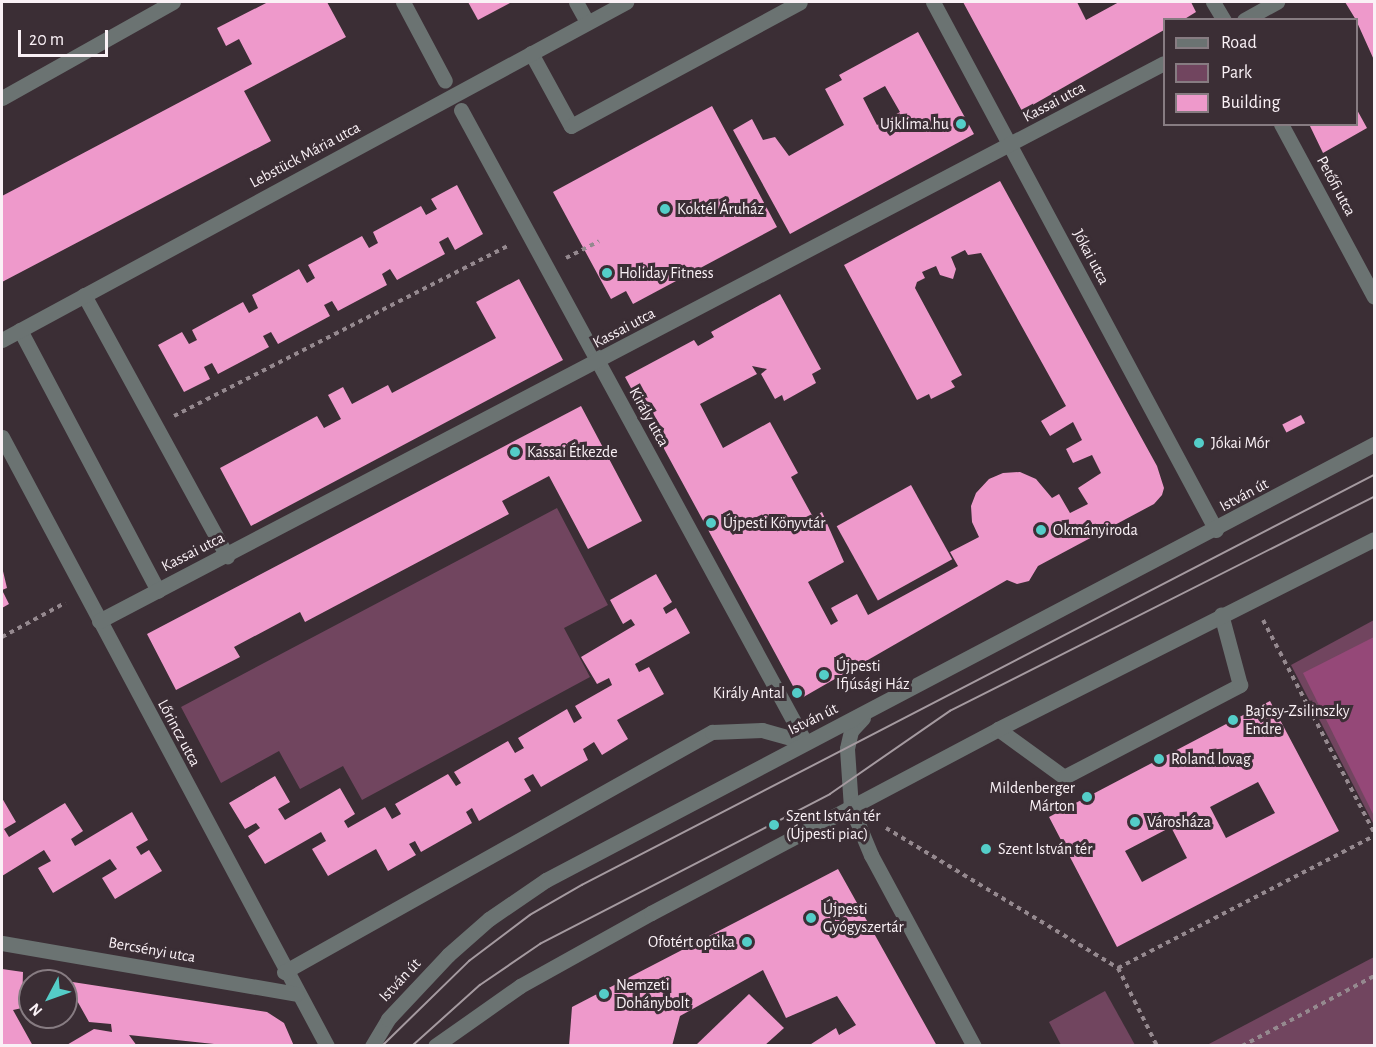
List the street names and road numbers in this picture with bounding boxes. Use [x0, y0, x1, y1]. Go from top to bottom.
street label: Kassai utca [1019, 78, 1089, 126]
street label: Lebstück Mária utca [246, 118, 364, 192]
street label: Petőfi utca [1312, 153, 1360, 219]
street label: Jókai utca [1068, 226, 1114, 288]
street label: Kassai utca [589, 304, 659, 352]
street label: Király utca [625, 384, 673, 450]
street label: István út [1216, 474, 1272, 516]
street label: Kassai utca [158, 528, 228, 576]
street label: Lőrincz utca [153, 696, 205, 770]
street label: István út [785, 699, 841, 739]
street label: Bercsényi utca [107, 933, 197, 967]
street label: István út [375, 954, 425, 1006]

